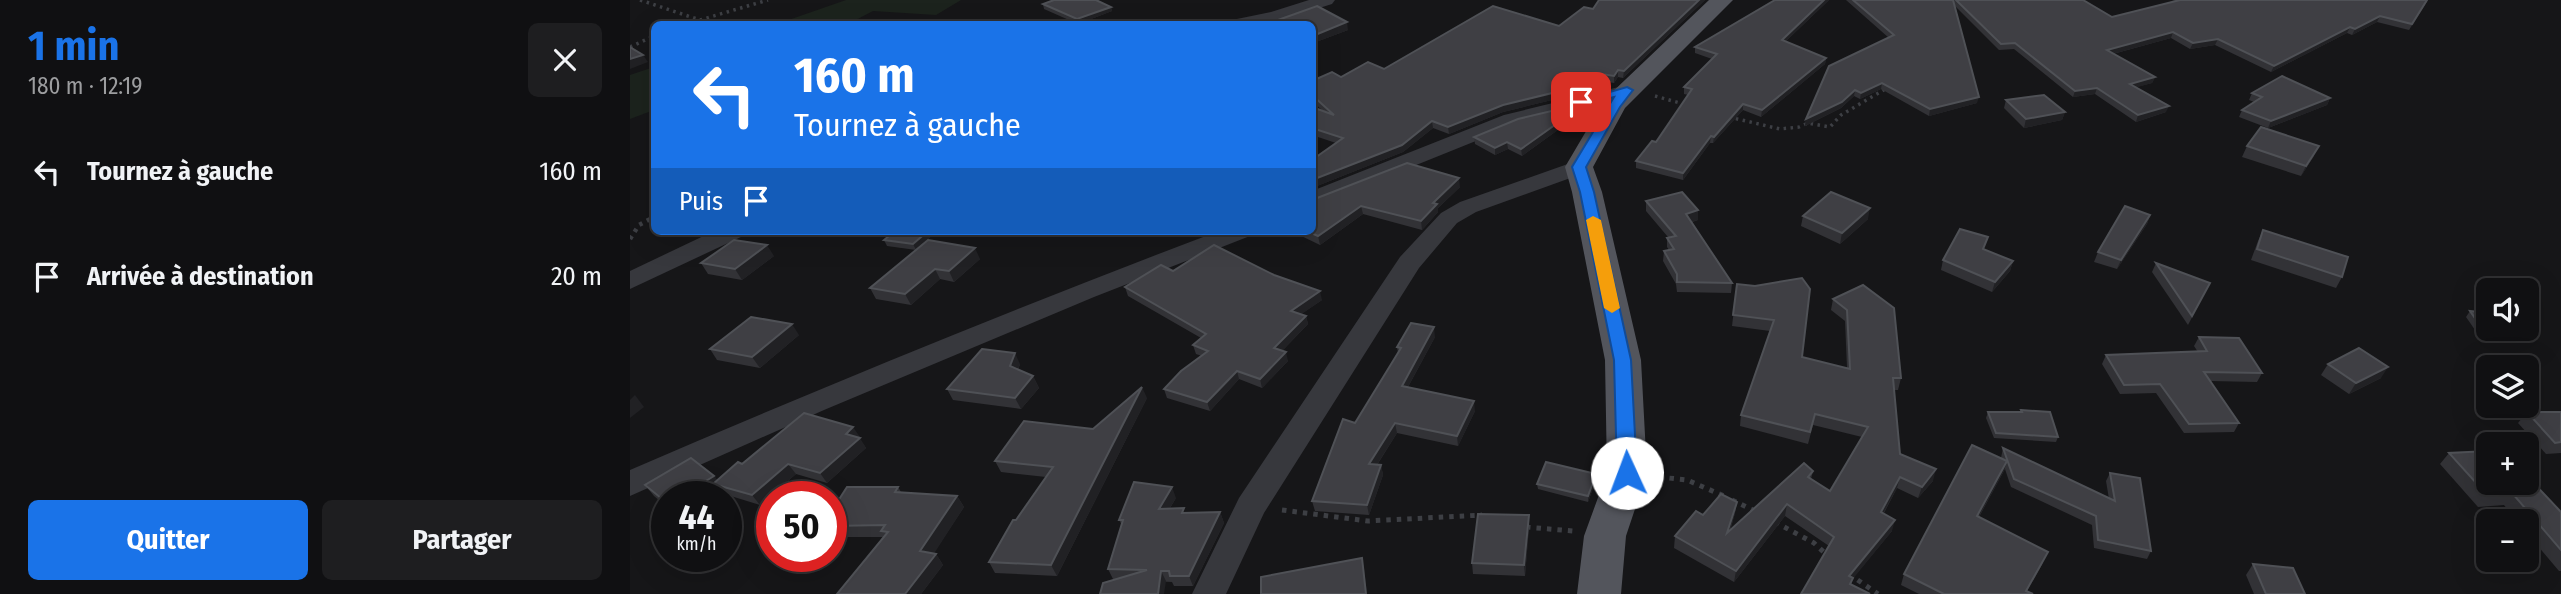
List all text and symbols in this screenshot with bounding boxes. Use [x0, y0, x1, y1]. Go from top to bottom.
text: 1 min [28, 21, 119, 71]
button: close [528, 23, 602, 97]
text: 160 m [794, 46, 915, 105]
icon: left [679, 49, 770, 140]
text: 180 m · 12:19 [28, 72, 142, 100]
pin [1551, 72, 1611, 132]
icon: arrive [1562, 83, 1600, 121]
text: Tournez à gauche [794, 106, 1021, 144]
icon: left [28, 153, 66, 191]
text: Tournez à gauche [87, 156, 273, 187]
text: 160 m [539, 156, 602, 187]
icon: arrive [737, 182, 775, 220]
text: Puis [679, 186, 723, 217]
icon: arrive [28, 258, 66, 296]
text: Arrivée à destination [87, 261, 314, 292]
text: 20 m [551, 261, 602, 292]
map controls [2476, 278, 2539, 572]
button: sound [2476, 278, 2539, 341]
button: layers [2476, 355, 2539, 418]
button: + [2476, 432, 2539, 495]
position arrow [1590, 436, 1664, 510]
speed limit sign: 50 [756, 481, 847, 572]
text: 44 [679, 496, 714, 538]
button: Quitter [28, 500, 308, 580]
button: Partager [322, 500, 602, 580]
button: − [2476, 509, 2539, 572]
text: km/h [676, 533, 717, 555]

